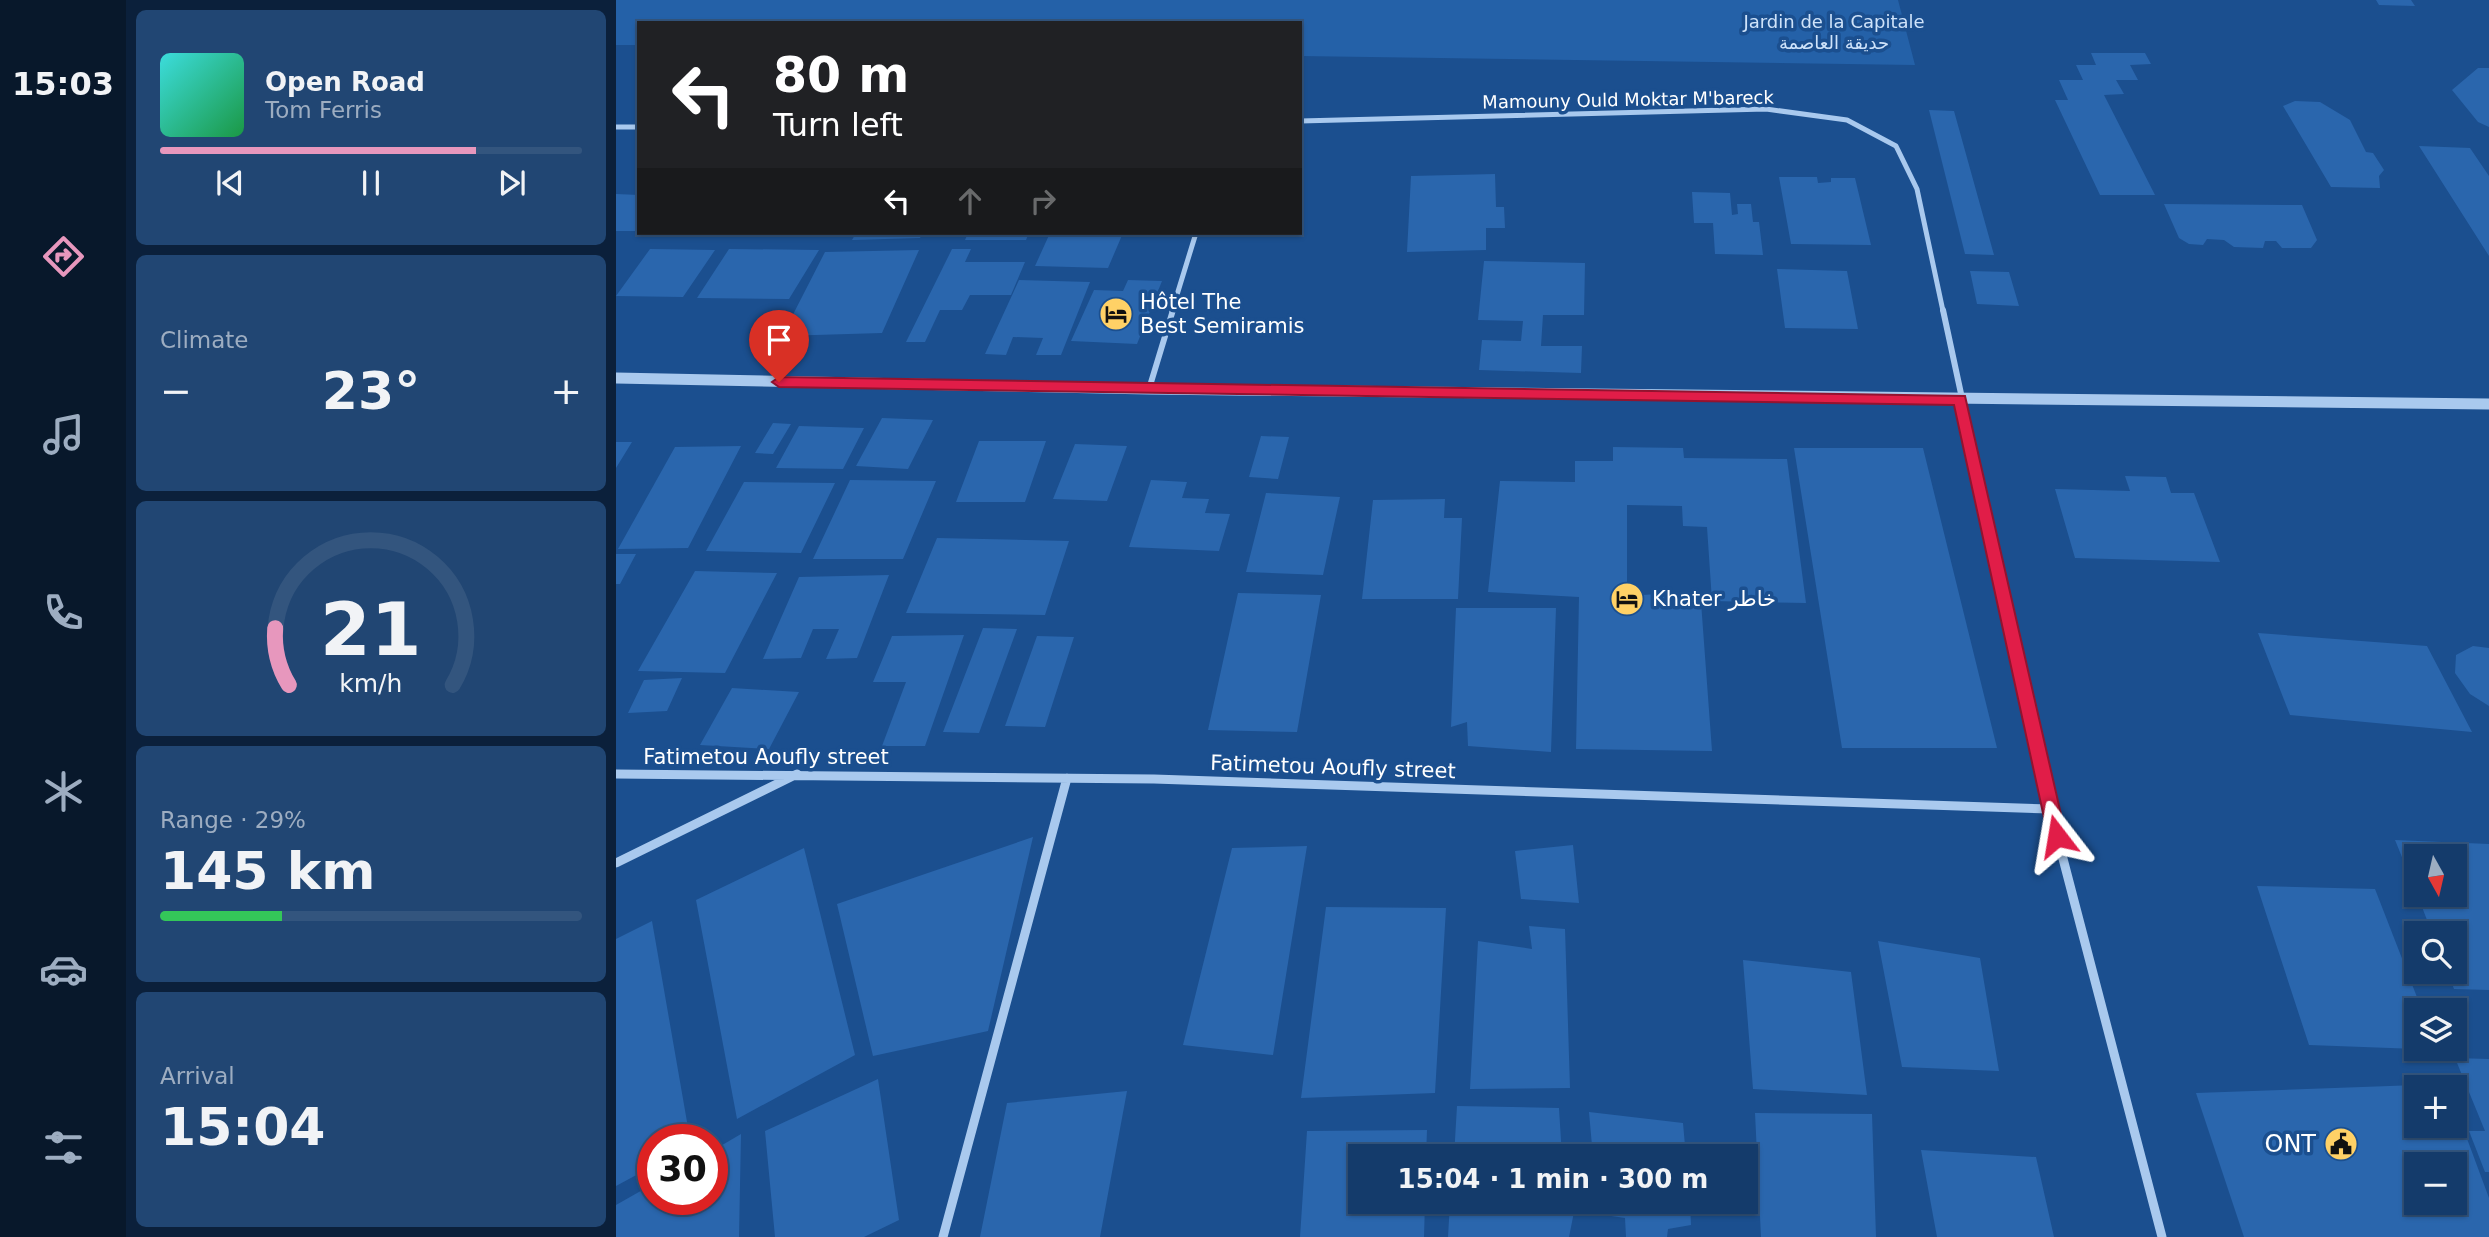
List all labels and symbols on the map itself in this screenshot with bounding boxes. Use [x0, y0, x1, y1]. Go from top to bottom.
park label: Jardin de la Capitale حديقة العاصمة [1742, 11, 1925, 53]
street label: Mamouny Ould Moktar M'bareck [1482, 86, 1774, 113]
place label: Hôtel The Best Semiramis [1140, 290, 1304, 338]
hotel icon: Hôtel The Best Semiramis [1097, 295, 1135, 333]
pin [749, 310, 809, 382]
hotel icon: Khater خاطر [1608, 580, 1646, 618]
place label: Khater خاطر [1652, 587, 1776, 611]
street label: Fatimetou Aoufly street [643, 745, 889, 769]
street label: Fatimetou Aoufly street [1210, 751, 1456, 783]
position arrow [2020, 799, 2094, 873]
north arrow [2404, 844, 2468, 906]
speed limit sign: 30 [637, 1124, 728, 1215]
public building icon: ONT [2322, 1125, 2360, 1163]
place label: ONT [2264, 1130, 2316, 1158]

